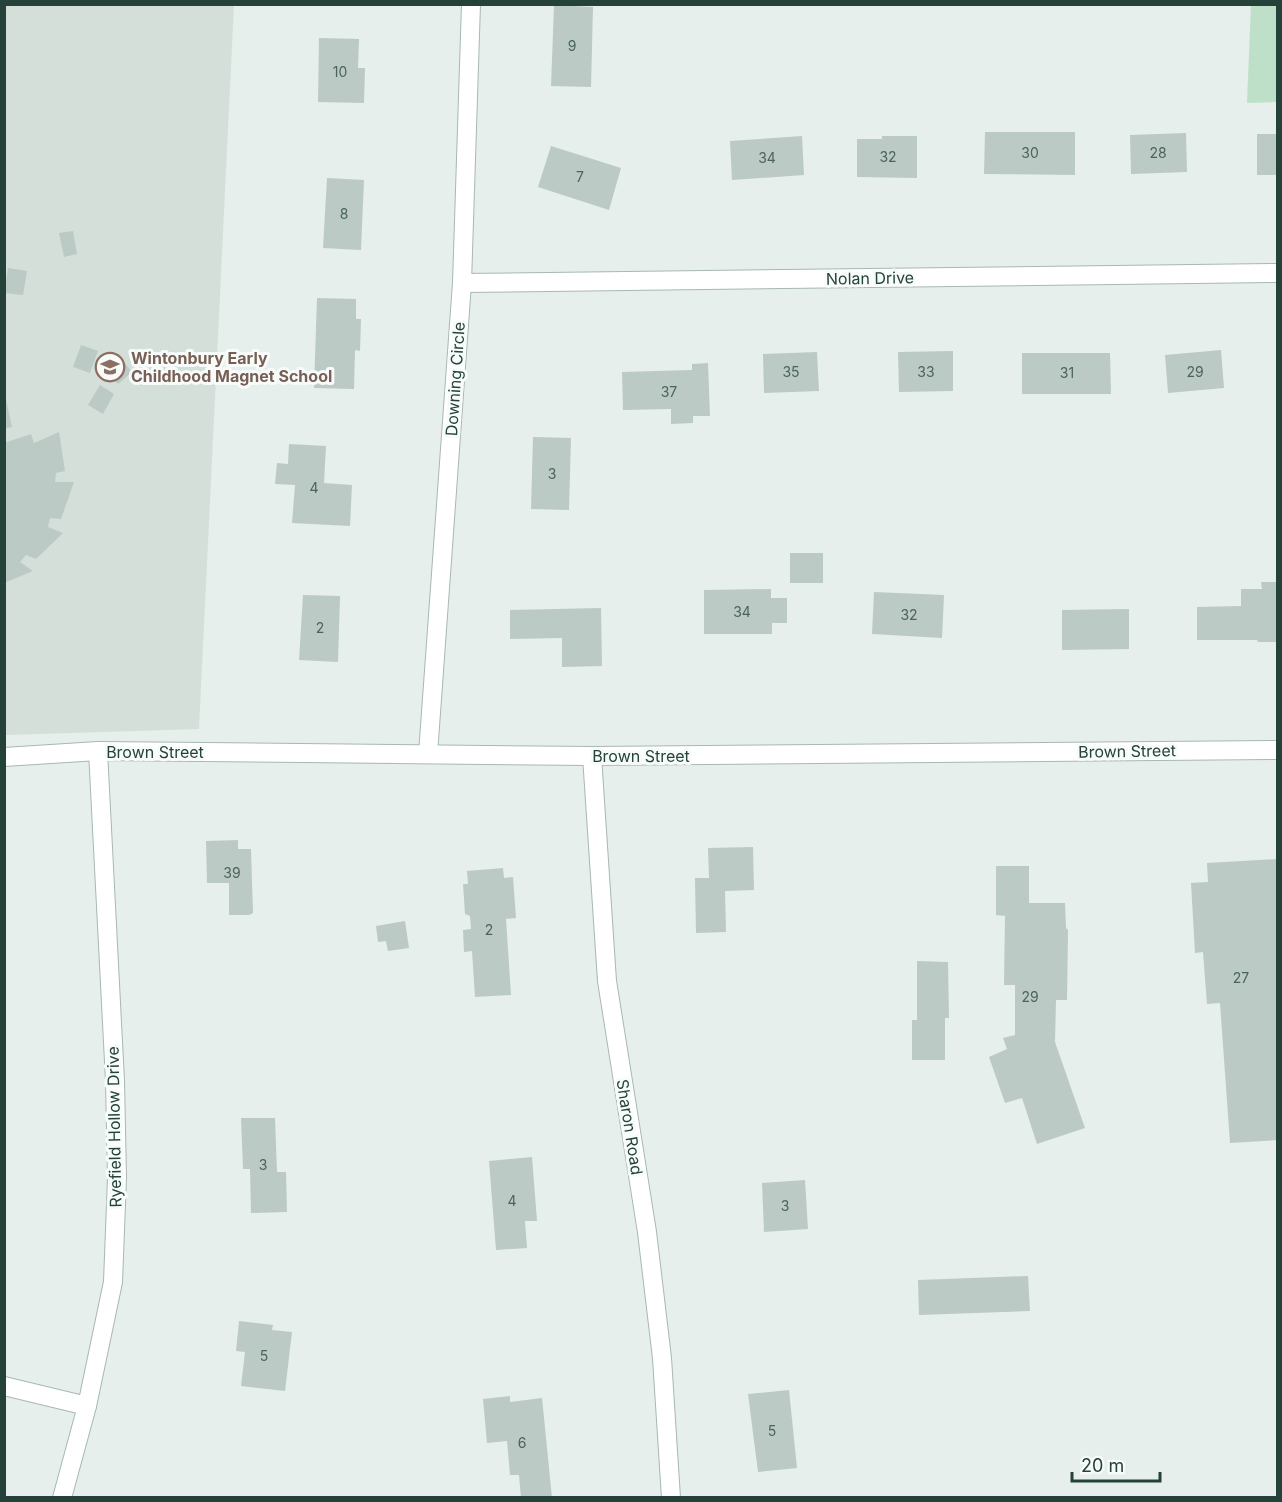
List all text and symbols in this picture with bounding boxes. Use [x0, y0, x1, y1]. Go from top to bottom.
house number: 9 [568, 37, 576, 54]
house number: 10 [333, 63, 347, 80]
house number: 30 [1021, 144, 1039, 161]
house number: 28 [1149, 144, 1167, 161]
house number: 32 [879, 148, 897, 165]
house number: 34 [758, 149, 776, 166]
house number: 7 [576, 168, 584, 185]
house number: 8 [340, 205, 348, 222]
street label: Nolan Drive [826, 267, 914, 289]
street label: Downing Circle [441, 321, 469, 437]
place label: Wintonbury Early Childhood Magnet School [131, 348, 332, 386]
school or university icon: Wintonbury Early Childhood Magnet School [94, 351, 126, 383]
house number: 35 [782, 363, 800, 380]
house number: 33 [917, 363, 935, 380]
house number: 29 [1186, 363, 1204, 380]
house number: 31 [1060, 364, 1074, 381]
house number: 37 [661, 383, 677, 400]
house number: 3 [548, 465, 556, 482]
house number: 4 [309, 479, 319, 496]
house number: 34 [733, 603, 751, 620]
house number: 32 [900, 606, 918, 623]
house number: 2 [316, 619, 324, 636]
street label: Brown Street [1078, 740, 1176, 762]
street label: Brown Street [106, 742, 204, 762]
street label: Brown Street [592, 746, 690, 766]
house number: 39 [223, 864, 241, 881]
house number: 2 [485, 921, 493, 938]
house number: 27 [1233, 969, 1249, 986]
house number: 29 [1021, 988, 1039, 1005]
street label: Ryefield Hollow Drive [103, 1046, 125, 1208]
street label: Sharon Road [613, 1078, 647, 1176]
house number: 3 [259, 1156, 267, 1173]
house number: 4 [507, 1192, 517, 1209]
house number: 3 [781, 1197, 789, 1214]
house number: 5 [260, 1347, 268, 1364]
house number: 5 [768, 1422, 776, 1439]
house number: 6 [518, 1434, 526, 1451]
scale bar [1072, 1445, 1160, 1483]
text: 20 m [1081, 1455, 1124, 1476]

